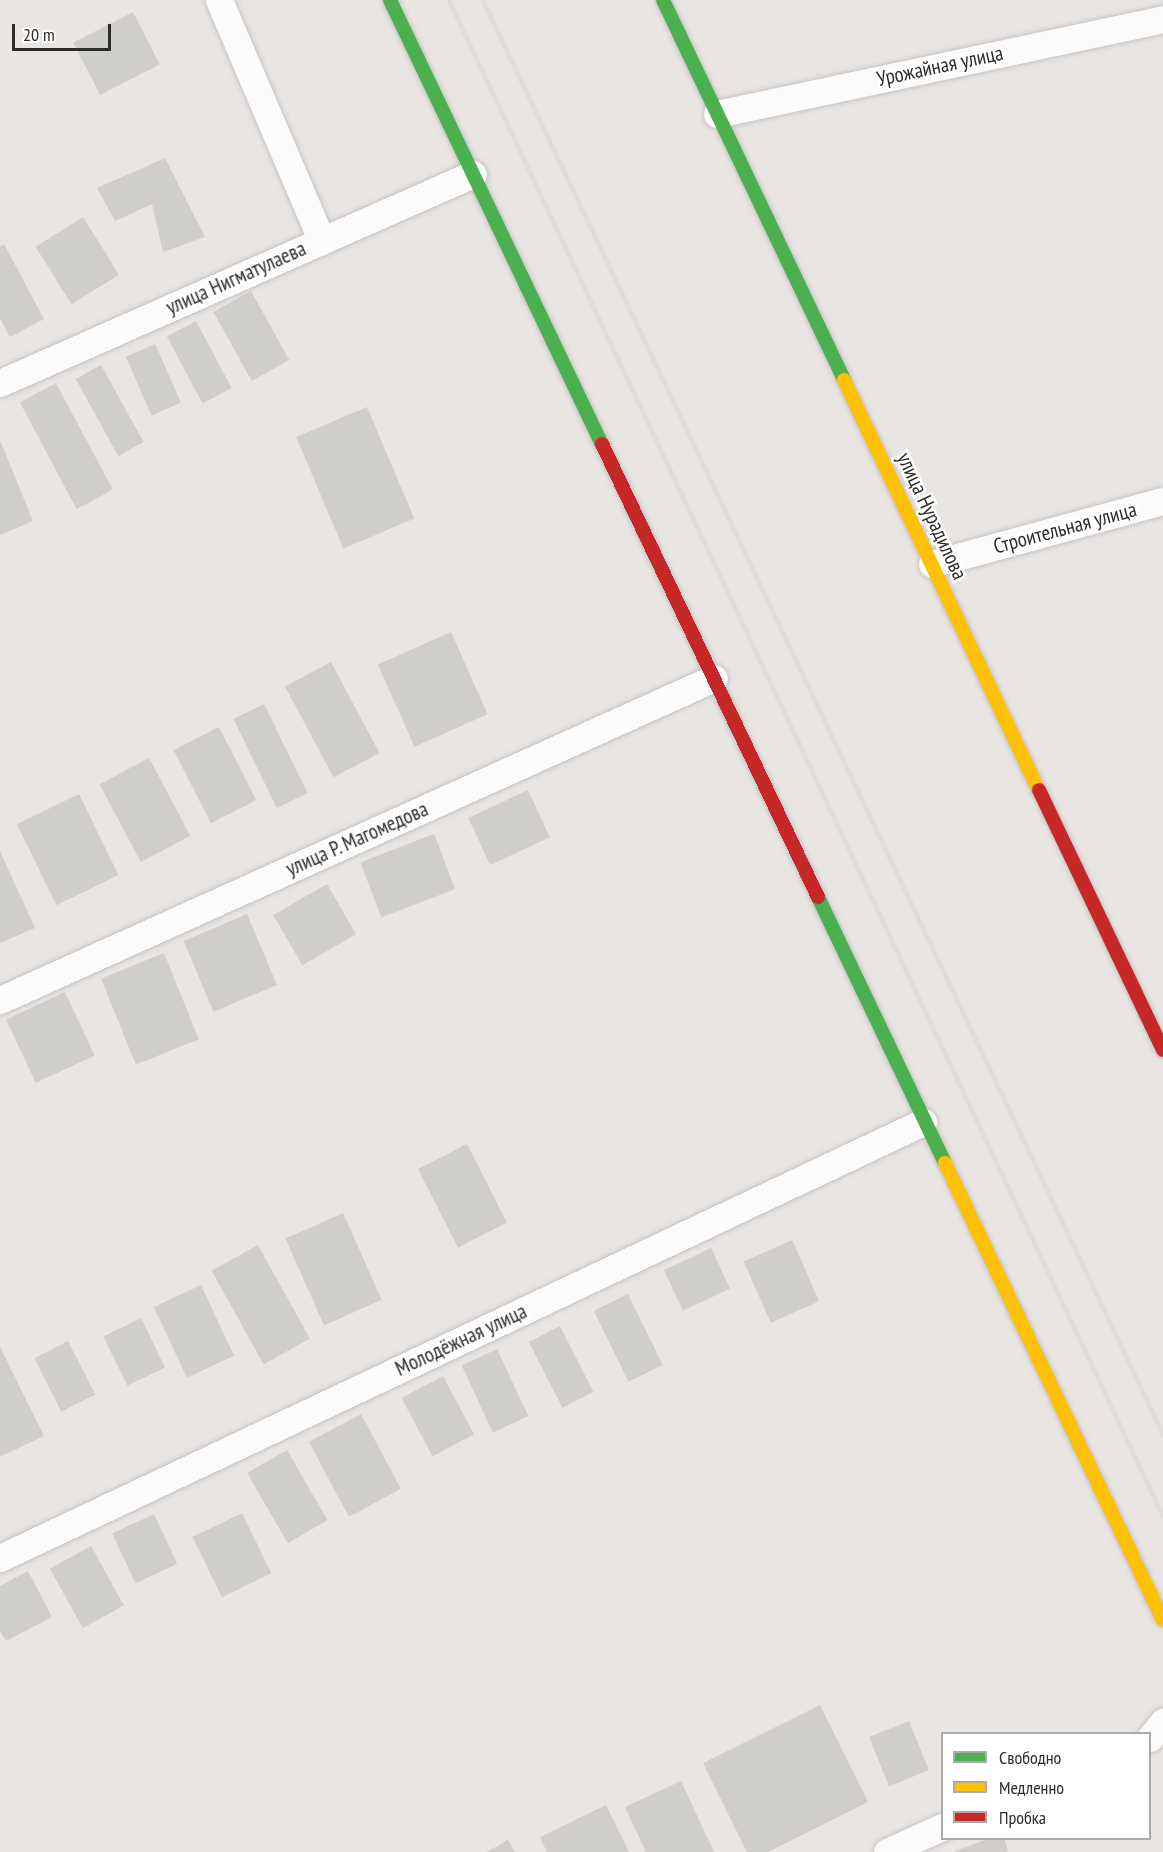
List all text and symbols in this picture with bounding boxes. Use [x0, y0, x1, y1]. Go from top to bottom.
scale bar [15, 12, 114, 50]
text: 20 m [23, 23, 55, 46]
street label: Урожайная улица [874, 40, 1006, 92]
street label: улица Нигматулаева [162, 236, 310, 320]
street label: улица Нурадилова [892, 449, 972, 583]
street label: Строительная улица [991, 497, 1139, 559]
street label: улица Р. Магомедова [281, 796, 433, 882]
street label: Молодёжная улица [391, 1299, 531, 1381]
legend [941, 1732, 1151, 1840]
text: Свободно [999, 1746, 1061, 1769]
text: Медленно [999, 1776, 1064, 1799]
text: Пробка [999, 1806, 1046, 1829]

